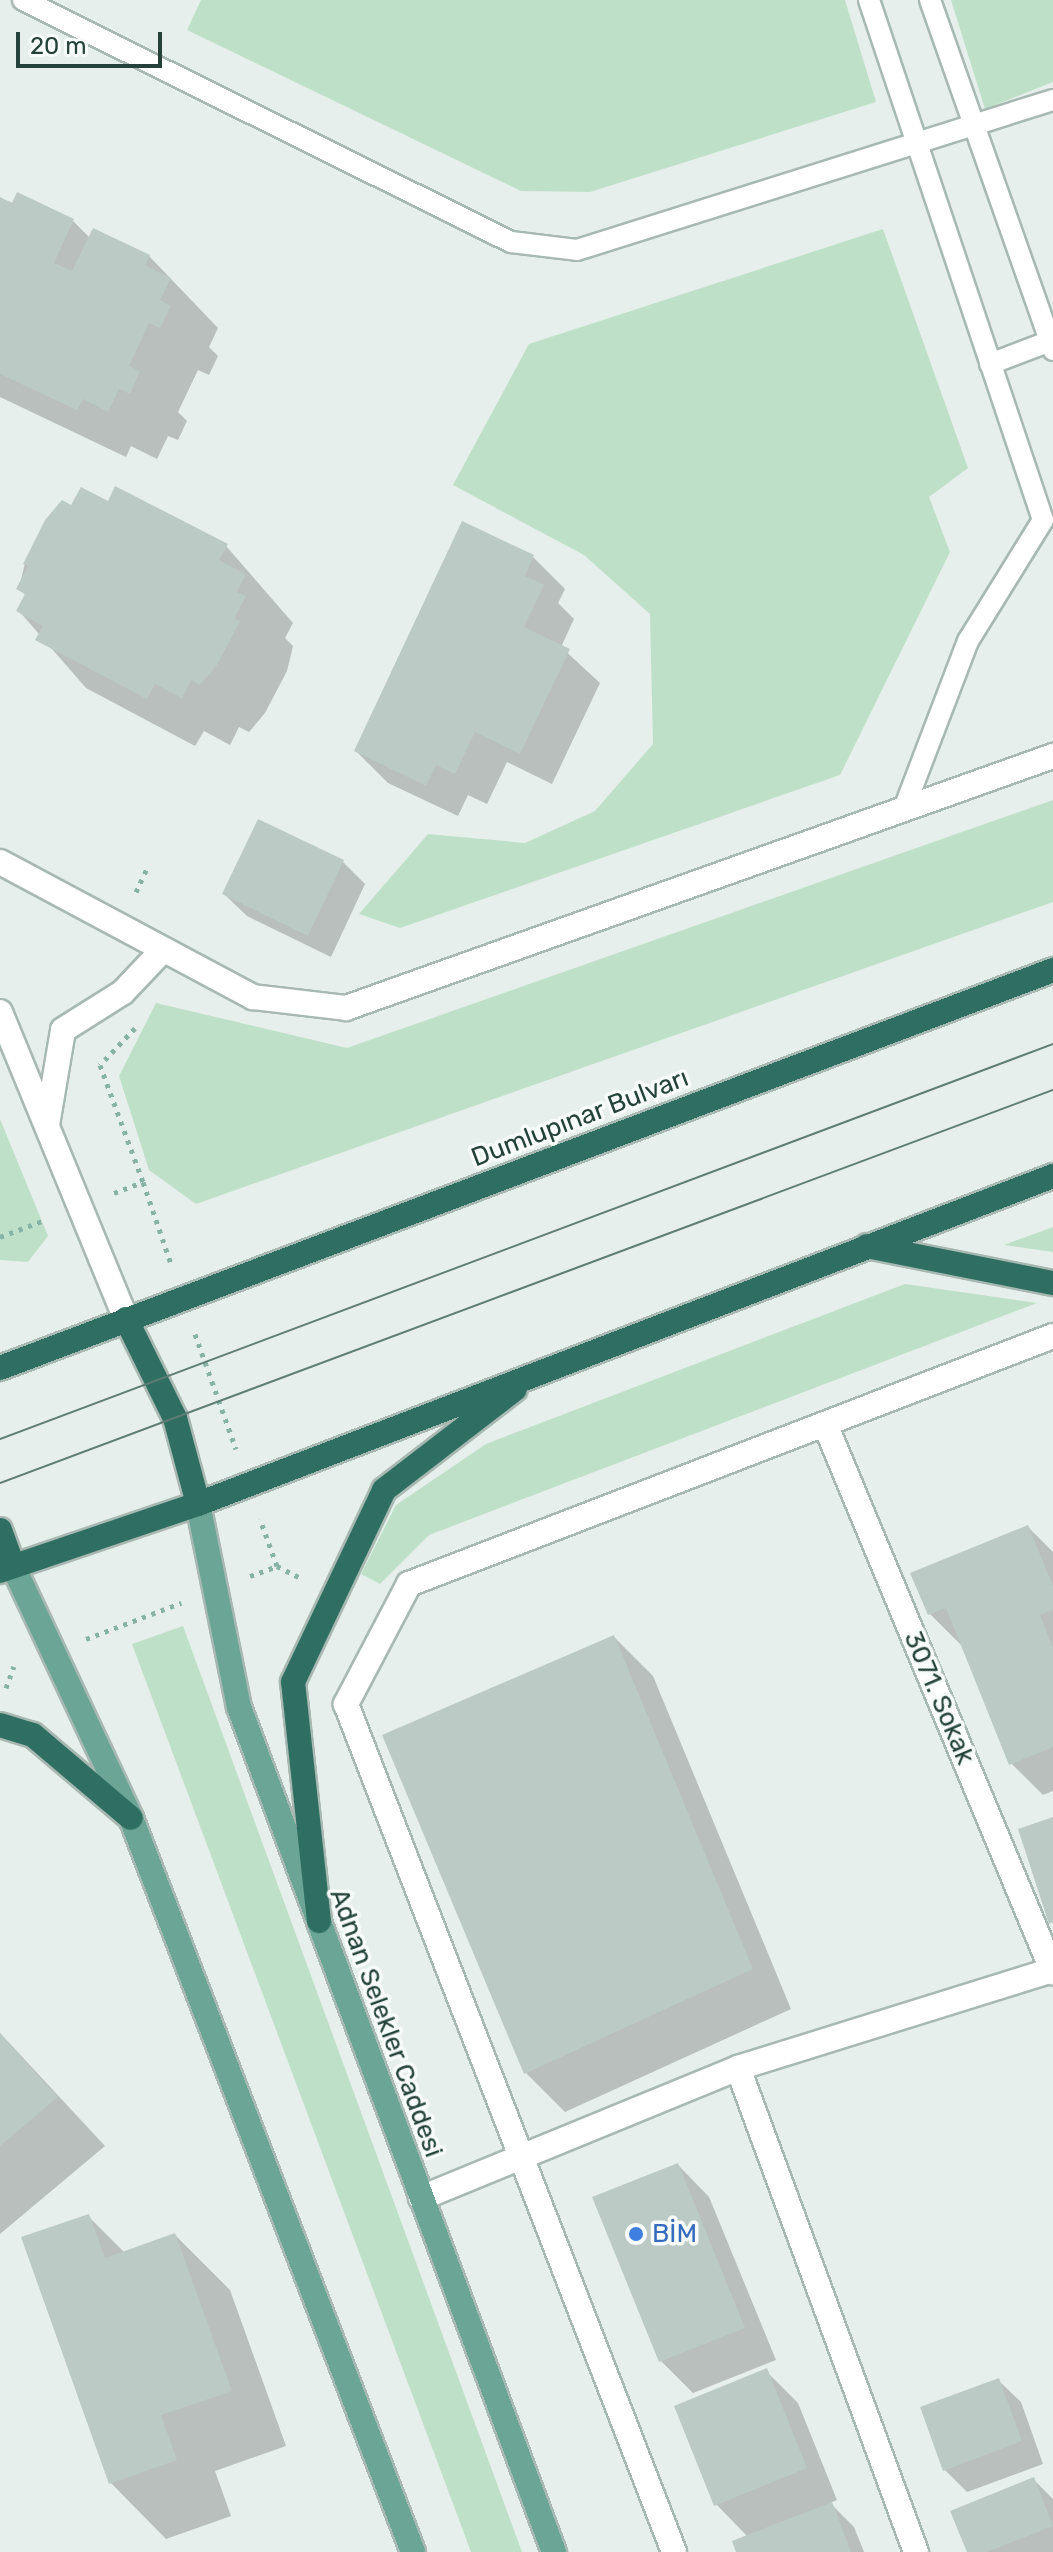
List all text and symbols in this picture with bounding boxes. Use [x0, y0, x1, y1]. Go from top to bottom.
scale bar [20, 16, 166, 66]
text: 20 m [30, 32, 87, 60]
street label: Dumlupınar Bulvarı [467, 1062, 693, 1174]
street label: 3071. Sokak [897, 1627, 981, 1769]
street label: Adnan Selekler Caddesi [323, 1884, 449, 2162]
place label: BİM [652, 2218, 697, 2250]
marker: BİM [627, 2225, 645, 2243]

